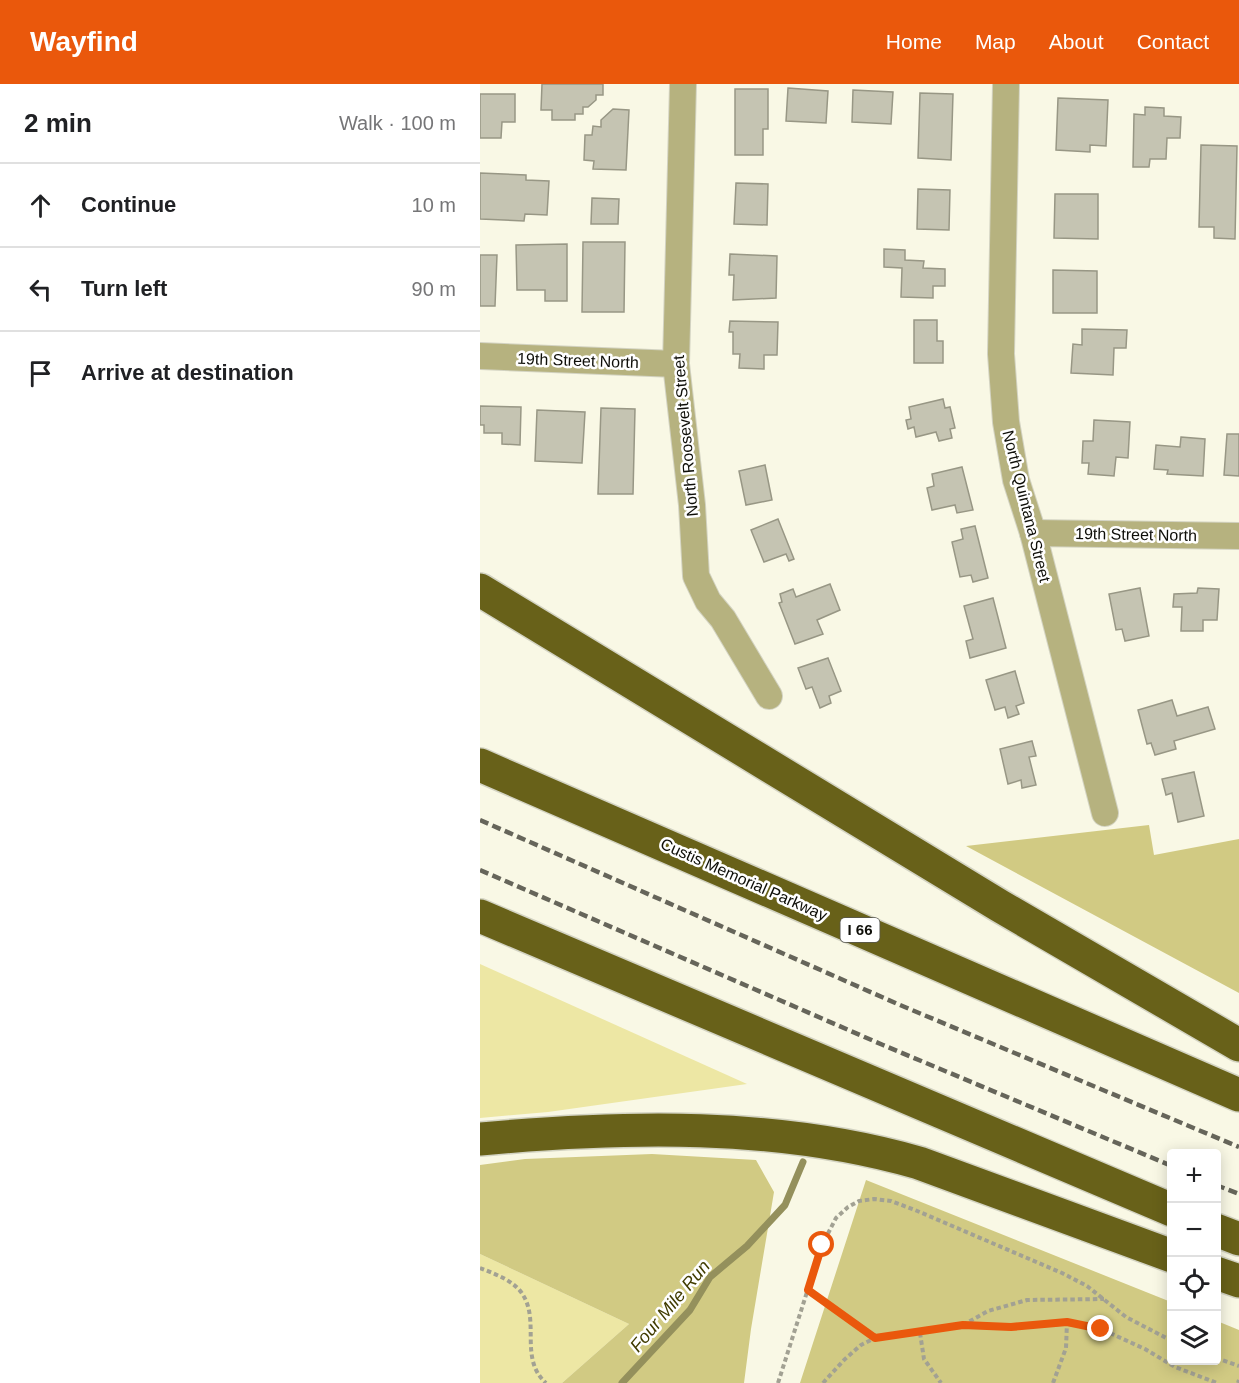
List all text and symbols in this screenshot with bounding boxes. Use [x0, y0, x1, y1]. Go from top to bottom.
text: Wayfind [30, 26, 138, 57]
text: Home [886, 30, 942, 53]
text: Map [975, 30, 1016, 53]
text: About [1049, 30, 1104, 53]
text: Contact [1137, 30, 1209, 53]
text: 2 min [24, 108, 92, 138]
text: Walk · 100 m [339, 112, 456, 134]
icon: ahead [24, 189, 57, 222]
text: Continue [81, 192, 176, 217]
text: 10 m [412, 194, 456, 216]
icon: left [24, 273, 57, 306]
text: Turn left [81, 276, 167, 301]
text: 90 m [412, 278, 456, 300]
street label: 19th Street North [517, 350, 639, 371]
street label: North Roosevelt Street [670, 354, 701, 517]
icon: arrive [24, 357, 57, 390]
text: Arrive at destination [81, 360, 294, 385]
street label: North Quintana Street [999, 429, 1054, 584]
street label: 19th Street North [1075, 525, 1197, 544]
street label: Custis Memorial Parkway [658, 835, 830, 924]
road number: I 66 [840, 918, 880, 942]
map controls [1167, 1149, 1221, 1365]
button: + [1167, 1149, 1221, 1203]
button: − [1167, 1203, 1221, 1257]
route start [808, 1231, 834, 1257]
water label: Four Mile Run [626, 1256, 714, 1356]
button: locate [1167, 1257, 1221, 1311]
button: layers [1167, 1311, 1221, 1365]
route end [1087, 1315, 1113, 1341]

